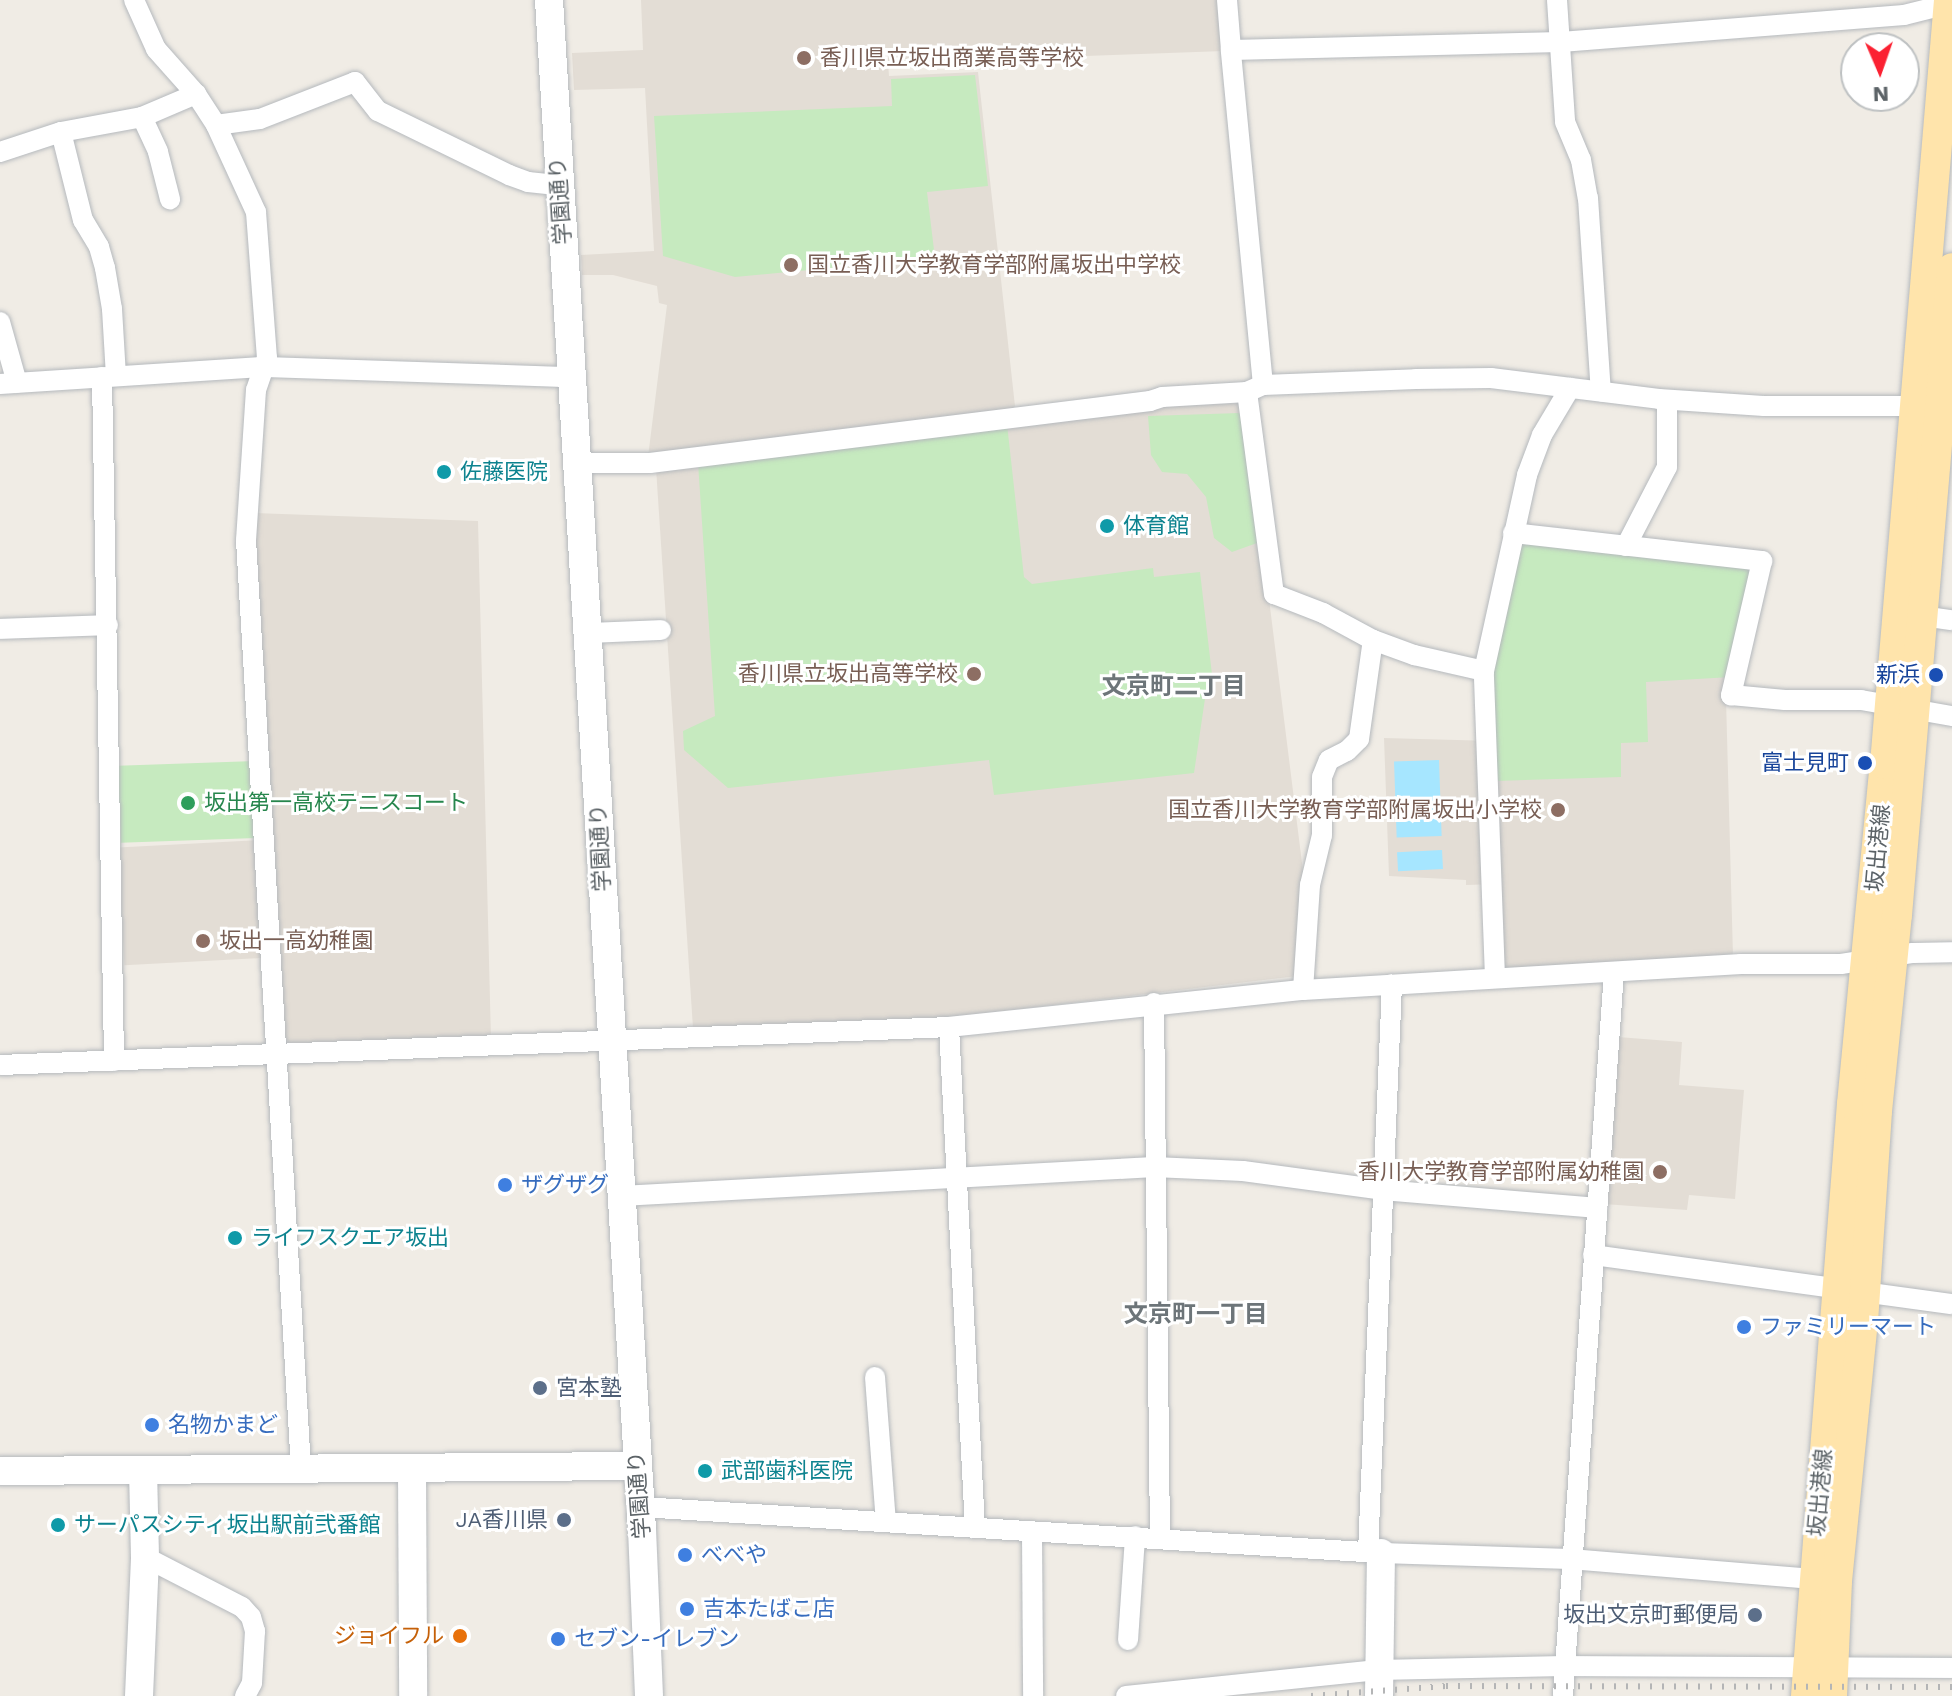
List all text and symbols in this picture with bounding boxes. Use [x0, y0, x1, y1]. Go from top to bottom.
north arrow [1840, 32, 1920, 112]
place label: 香川県立坂出商業高等学校 [820, 45, 1084, 71]
marker: 香川県立坂出商業高等学校 [795, 49, 813, 67]
text: N [1872, 82, 1889, 107]
street label: 学園通り [544, 156, 576, 246]
place label: 国立香川大学教育学部附属坂出中学校 [807, 252, 1181, 278]
marker: 国立香川大学教育学部附属坂出中学校 [782, 256, 800, 274]
place label: 佐藤医院 [460, 459, 548, 485]
marker: 佐藤医院 [435, 463, 453, 481]
place label: 体育館 [1123, 513, 1189, 539]
marker: 体育館 [1098, 517, 1116, 535]
place label: 香川県立坂出高等学校 [738, 661, 958, 687]
place label: 新浜 [1876, 662, 1920, 688]
marker: 香川県立坂出高等学校 [965, 665, 983, 683]
marker: 新浜 [1927, 666, 1945, 684]
district label: 文京町二丁目 [1102, 673, 1246, 701]
place label: 富士見町 [1761, 750, 1849, 776]
marker: 富士見町 [1856, 754, 1874, 772]
place label: 坂出第一高校テニスコート [204, 790, 468, 816]
marker: 坂出第一高校テニスコート [179, 794, 197, 812]
place label: 国立香川大学教育学部附属坂出小学校 [1168, 797, 1542, 823]
marker: 国立香川大学教育学部附属坂出小学校 [1549, 801, 1567, 819]
street label: 学園通り [585, 803, 615, 893]
street label: 坂出港線 [1861, 803, 1895, 893]
place label: 坂出一高幼稚園 [219, 928, 373, 954]
marker: 坂出一高幼稚園 [194, 932, 212, 950]
place label: 香川大学教育学部附属幼稚園 [1358, 1159, 1644, 1185]
marker: 香川大学教育学部附属幼稚園 [1651, 1163, 1669, 1181]
place label: ザグザグ [521, 1172, 609, 1198]
marker: ザグザグ [496, 1176, 514, 1194]
place label: ライフスクエア坂出 [251, 1225, 449, 1251]
marker: ライフスクエア坂出 [226, 1229, 244, 1247]
district label: 文京町一丁目 [1124, 1301, 1268, 1329]
place label: ファミリーマート [1760, 1314, 1936, 1340]
marker: ファミリーマート [1735, 1318, 1753, 1336]
place label: 宮本塾 [556, 1375, 622, 1401]
marker: 宮本塾 [531, 1379, 549, 1397]
place label: 名物かまど [168, 1412, 278, 1438]
marker: 名物かまど [143, 1416, 161, 1434]
street label: 坂出港線 [1803, 1448, 1837, 1538]
street label: 学園通り [623, 1450, 655, 1540]
place label: 武部歯科医院 [721, 1458, 853, 1484]
marker: 武部歯科医院 [696, 1462, 714, 1480]
place label: JA香川県 [456, 1507, 548, 1533]
marker: JA香川県 [555, 1511, 573, 1529]
place label: サーパスシティ坂出駅前弐番館 [74, 1512, 382, 1538]
marker: サーパスシティ坂出駅前弐番館 [49, 1516, 67, 1534]
place label: べべや [701, 1542, 767, 1568]
marker: べべや [676, 1546, 694, 1564]
place label: 吉本たばこ店 [703, 1596, 835, 1622]
marker: 吉本たばこ店 [678, 1600, 696, 1618]
place label: 坂出文京町郵便局 [1563, 1602, 1739, 1628]
marker: 坂出文京町郵便局 [1746, 1606, 1764, 1624]
place label: ジョイフル [334, 1623, 444, 1649]
place label: セブン-イレブン [574, 1626, 739, 1652]
marker: ジョイフル [451, 1627, 469, 1645]
marker: セブン-イレブン [549, 1630, 567, 1648]

